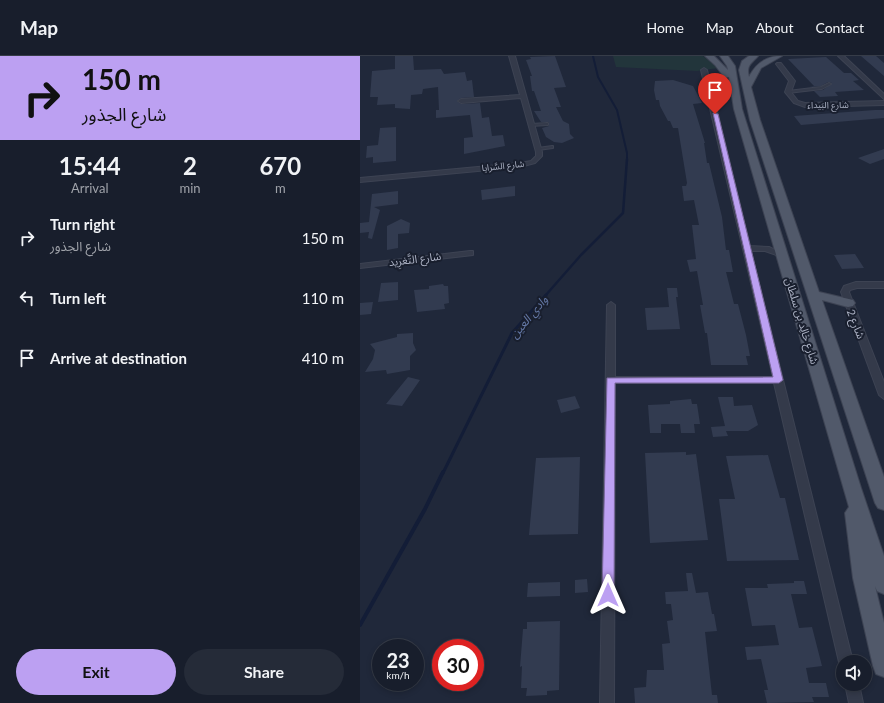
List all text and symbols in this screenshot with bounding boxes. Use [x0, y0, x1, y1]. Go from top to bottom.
text: Map [20, 16, 58, 39]
text: Home [646, 19, 684, 36]
text: Map [706, 19, 733, 36]
text: About [755, 19, 793, 36]
text: Contact [815, 19, 864, 36]
text: 150 m [82, 62, 161, 96]
icon: right [16, 72, 68, 124]
pin [698, 73, 732, 114]
icon: arrive [704, 79, 726, 101]
street label: شارع البَيداء [807, 99, 849, 112]
text: شارع الجذور [82, 103, 166, 125]
text: 15:44 [59, 151, 121, 180]
text: 2 [183, 151, 197, 180]
text: 670 [259, 151, 301, 180]
street label: شارع السَّرايا [481, 158, 525, 175]
text: Arrival [71, 180, 108, 196]
text: min [180, 180, 201, 196]
text: m [275, 180, 286, 196]
text: Turn right [50, 215, 115, 233]
icon: right [16, 227, 38, 249]
text: 150 m [302, 229, 344, 247]
text: شارع الجذور [50, 238, 111, 254]
street label: شارع التَّغرِيد [388, 249, 443, 271]
street label: شارع خالِد بن سلطان [781, 276, 822, 367]
icon: left [16, 287, 38, 309]
text: Turn left [50, 289, 106, 307]
text: 110 m [302, 289, 344, 307]
water label: وادي العين [506, 292, 553, 343]
street label: شارع 2 [843, 307, 868, 342]
icon: arrive [16, 347, 38, 369]
text: Arrive at destination [50, 349, 187, 367]
text: 410 m [302, 349, 344, 367]
position arrow [587, 574, 629, 616]
speed limit sign: 30 [432, 639, 484, 691]
text: 23 [386, 648, 410, 672]
button: Exit [16, 649, 176, 695]
button: Share [184, 649, 344, 695]
map controls [836, 655, 872, 691]
button: sound [836, 655, 872, 691]
text: km/h [386, 669, 410, 681]

